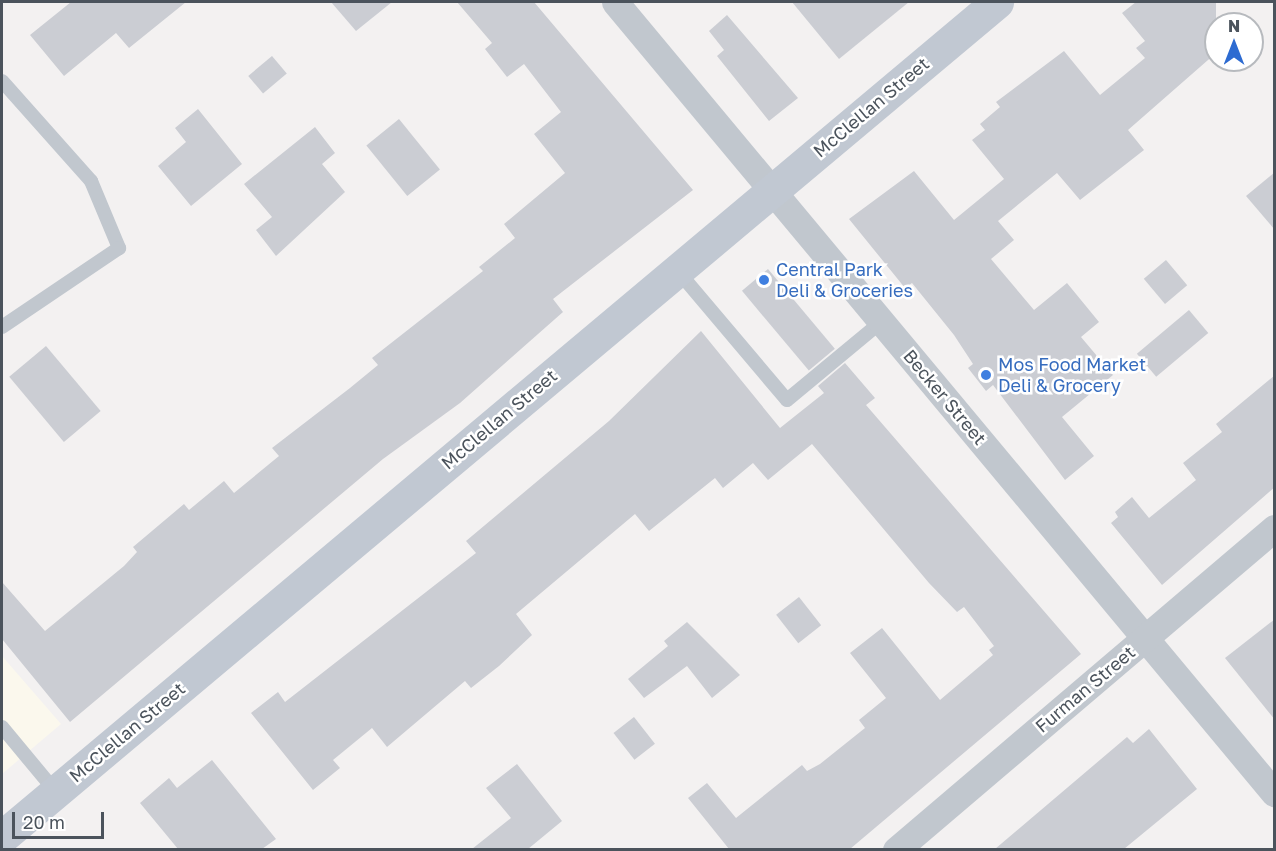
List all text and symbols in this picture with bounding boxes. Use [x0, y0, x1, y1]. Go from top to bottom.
north arrow [1204, 12, 1264, 72]
text: N [1228, 16, 1240, 36]
street label: McClellan Street [809, 52, 933, 162]
place label: Central Park Deli & Groceries [776, 259, 913, 302]
marker: Central Park Deli & Groceries [757, 273, 771, 287]
street label: Becker Street [899, 345, 991, 449]
place label: Mos Food Market Deli & Grocery [998, 354, 1146, 397]
street label: McClellan Street [437, 364, 561, 474]
marker: Mos Food Market Deli & Grocery [979, 368, 993, 382]
street label: Furman Street [1031, 641, 1139, 737]
street label: McClellan Street [65, 677, 189, 787]
scale bar [15, 800, 106, 838]
text: 20 m [23, 811, 65, 833]

